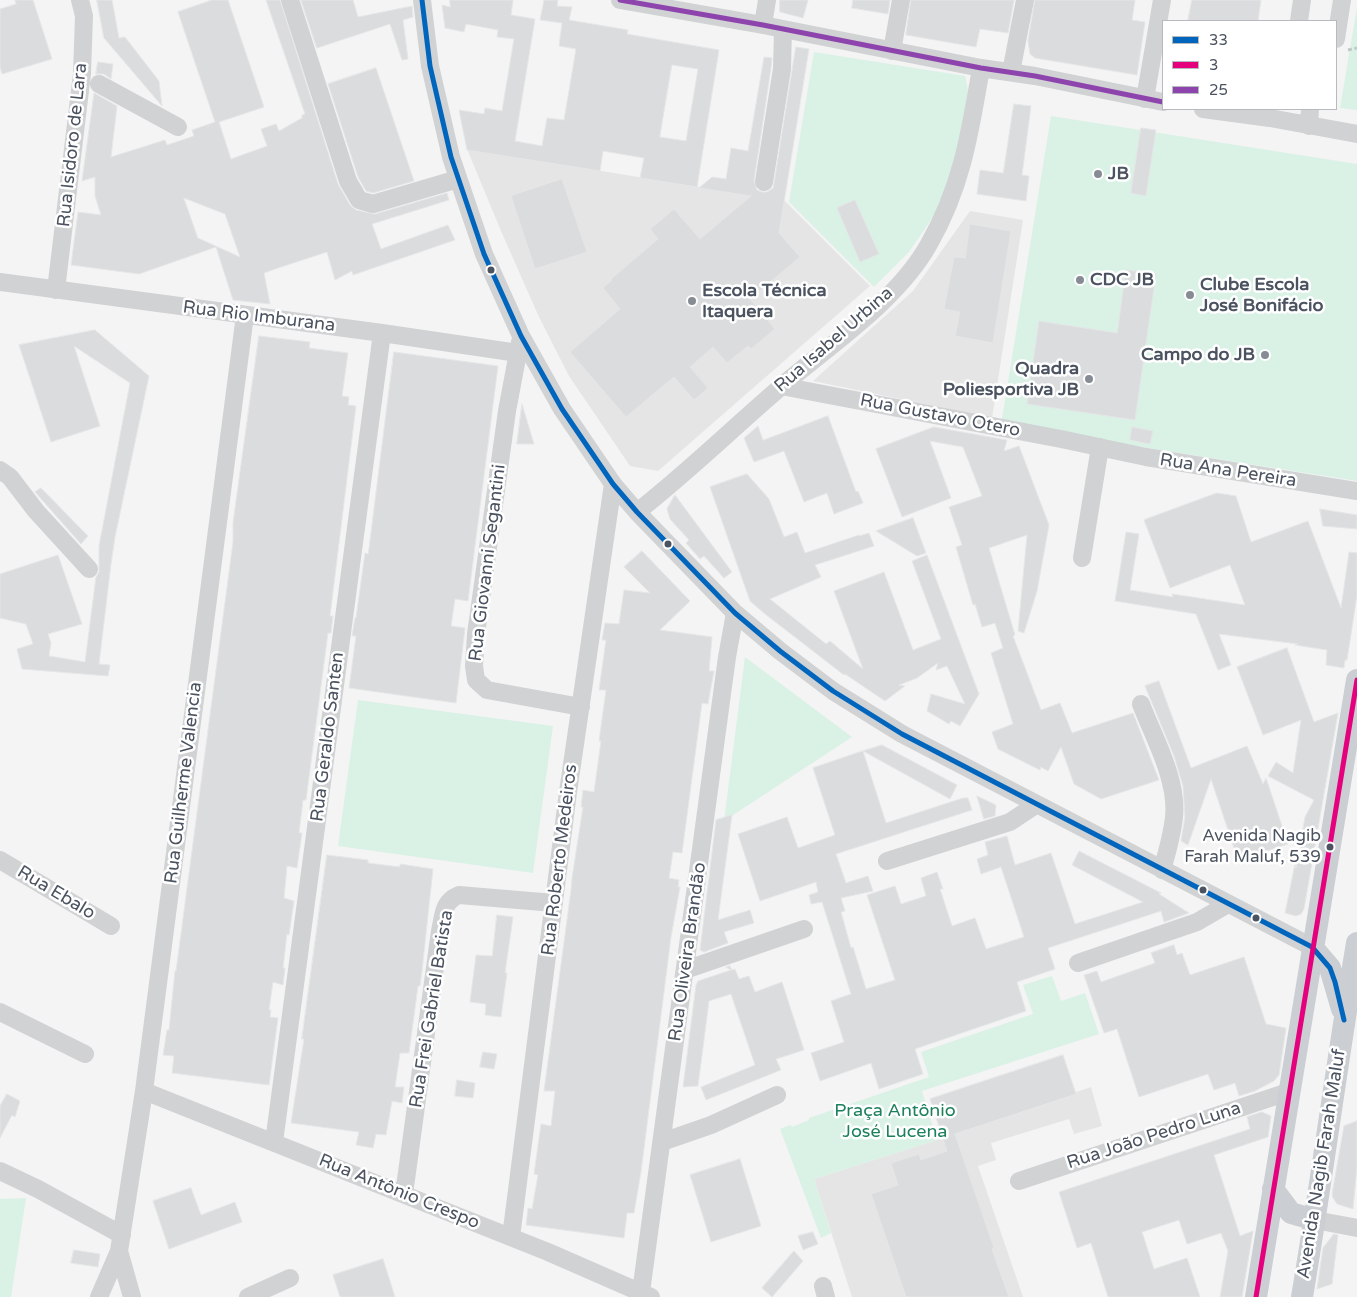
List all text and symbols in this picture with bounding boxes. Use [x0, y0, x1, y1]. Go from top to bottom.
legend [1162, 20, 1337, 110]
text: 33 [1209, 31, 1228, 49]
text: 3 [1209, 56, 1218, 74]
street label: Rua Isidoro de Lara [54, 62, 92, 228]
text: 25 [1209, 81, 1228, 99]
place label: JB [1108, 163, 1129, 185]
marker: JB [1092, 168, 1104, 180]
unlabelled marker [486, 265, 496, 275]
place label: CDC JB [1090, 269, 1154, 291]
marker: CDC JB [1074, 274, 1086, 286]
place label: Clube Escola José Bonifácio [1200, 274, 1323, 316]
place label: Escola Técnica Itaquera [702, 280, 827, 322]
street label: Rua Isabel Urbina [770, 283, 898, 397]
marker: Clube Escola José Bonifácio [1184, 289, 1196, 301]
marker: Escola Técnica Itaquera [686, 295, 698, 307]
street label: Rua Rio Imburana [182, 297, 336, 337]
place label: Campo do JB [1141, 344, 1255, 366]
marker: Campo do JB [1259, 349, 1271, 361]
place label: Quadra Poliesportiva JB [943, 358, 1079, 400]
marker: Quadra Poliesportiva JB [1083, 373, 1095, 385]
street label: Rua Gustavo Otero [858, 390, 1022, 442]
street label: Rua Ana Pereira [1158, 450, 1298, 492]
street label: Rua Giovanni Segantini [465, 463, 511, 663]
unlabelled marker [663, 539, 673, 549]
street label: Rua Geraldo Santen [307, 651, 349, 823]
street label: Rua Guilherme Valencia [161, 681, 207, 885]
street label: Rua Roberto Medeiros [538, 763, 582, 957]
place label: Avenida Nagib Farah Maluf, 539 [1184, 827, 1321, 867]
marker: Avenida Nagib Farah Maluf, 539 [1325, 842, 1335, 852]
street label: Rua Ebalo [13, 861, 99, 925]
street label: Rua Oliveira Brandão [665, 861, 711, 1043]
unlabelled marker [1198, 885, 1208, 895]
street label: Rua Frei Gabriel Batista [406, 908, 458, 1110]
unlabelled marker [1251, 913, 1261, 923]
street label: Avenida Nagib Farah Maluf [1293, 1047, 1351, 1281]
street label: Rua João Pedro Luna [1064, 1098, 1244, 1174]
park label: Praça Antônio José Lucena [834, 1100, 956, 1142]
street label: Rua Antônio Crespo [315, 1150, 483, 1234]

